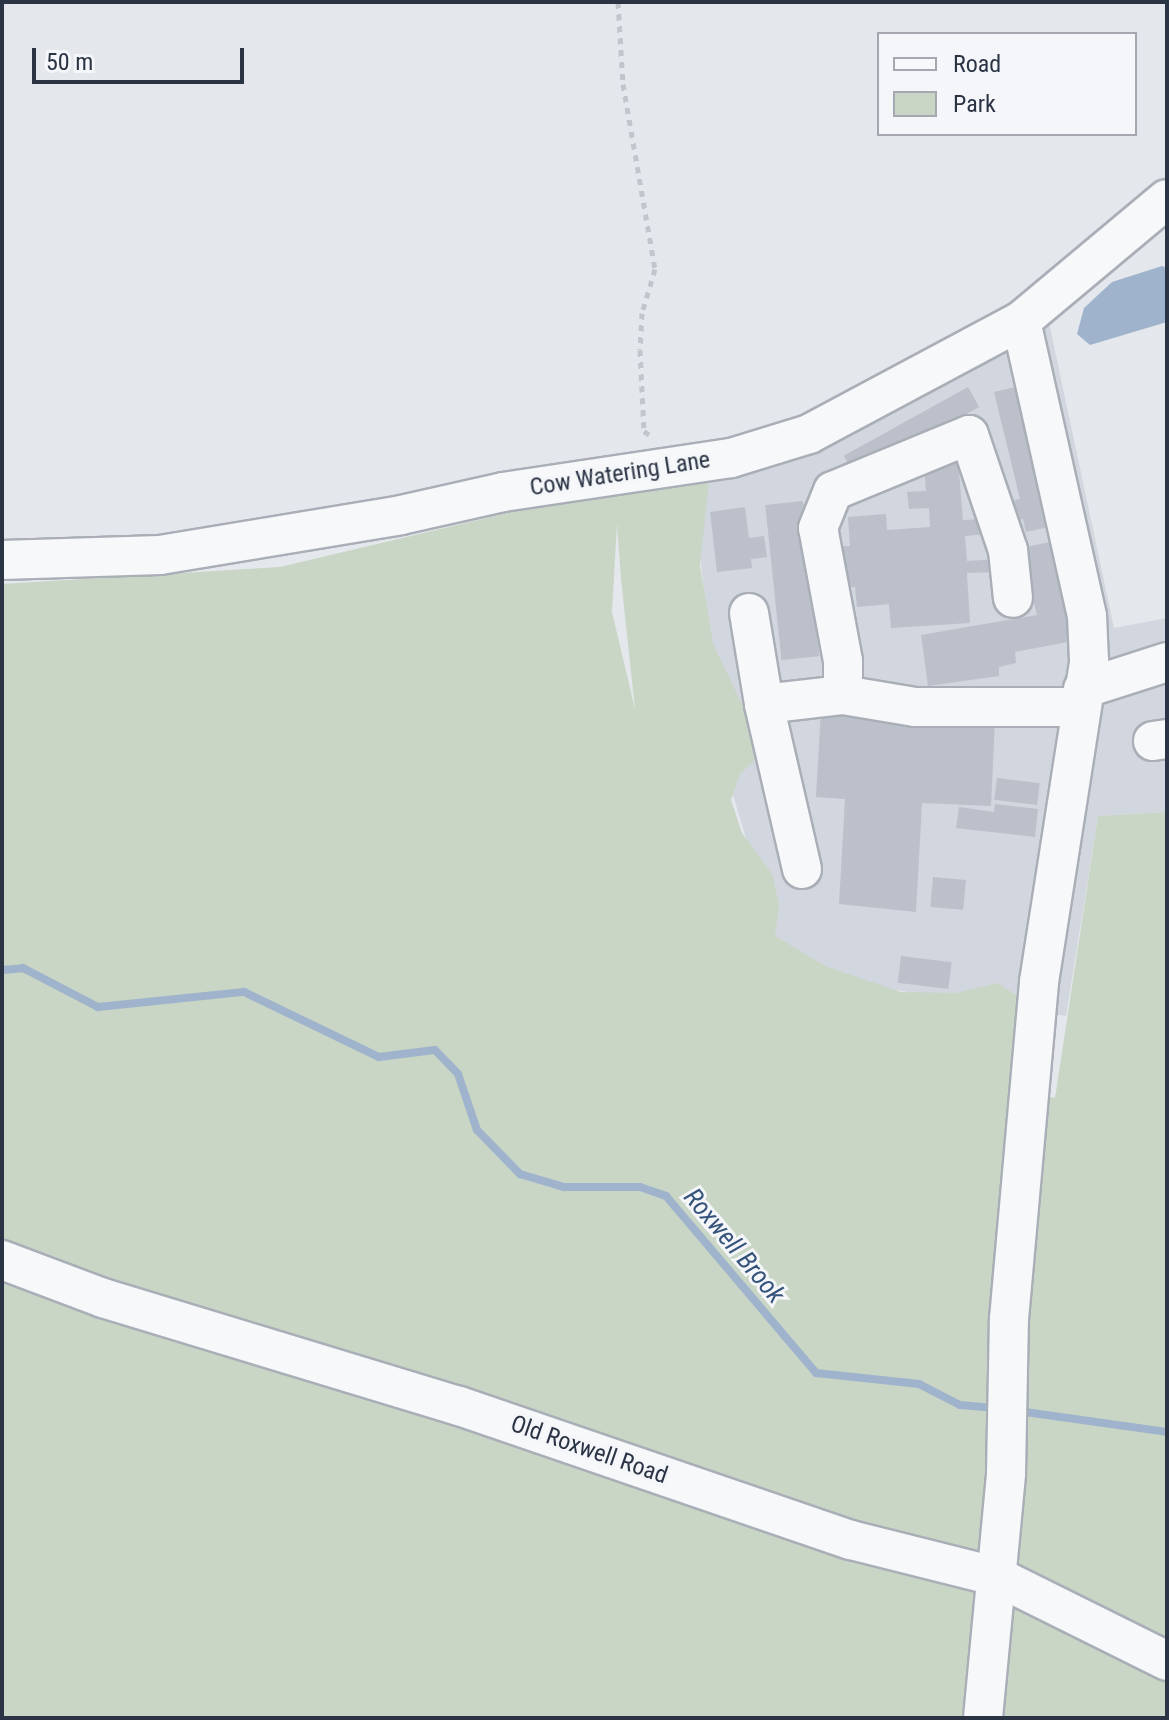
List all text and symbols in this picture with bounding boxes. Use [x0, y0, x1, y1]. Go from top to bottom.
scale bar [36, 32, 248, 82]
legend [877, 32, 1137, 136]
text: 50 m [46, 48, 93, 76]
text: Road [953, 50, 1001, 78]
text: Park [953, 90, 996, 118]
street label: Cow Watering Lane [528, 446, 712, 502]
water label: Roxwell Brook [677, 1182, 791, 1310]
street label: Old Roxwell Road [507, 1410, 671, 1490]

